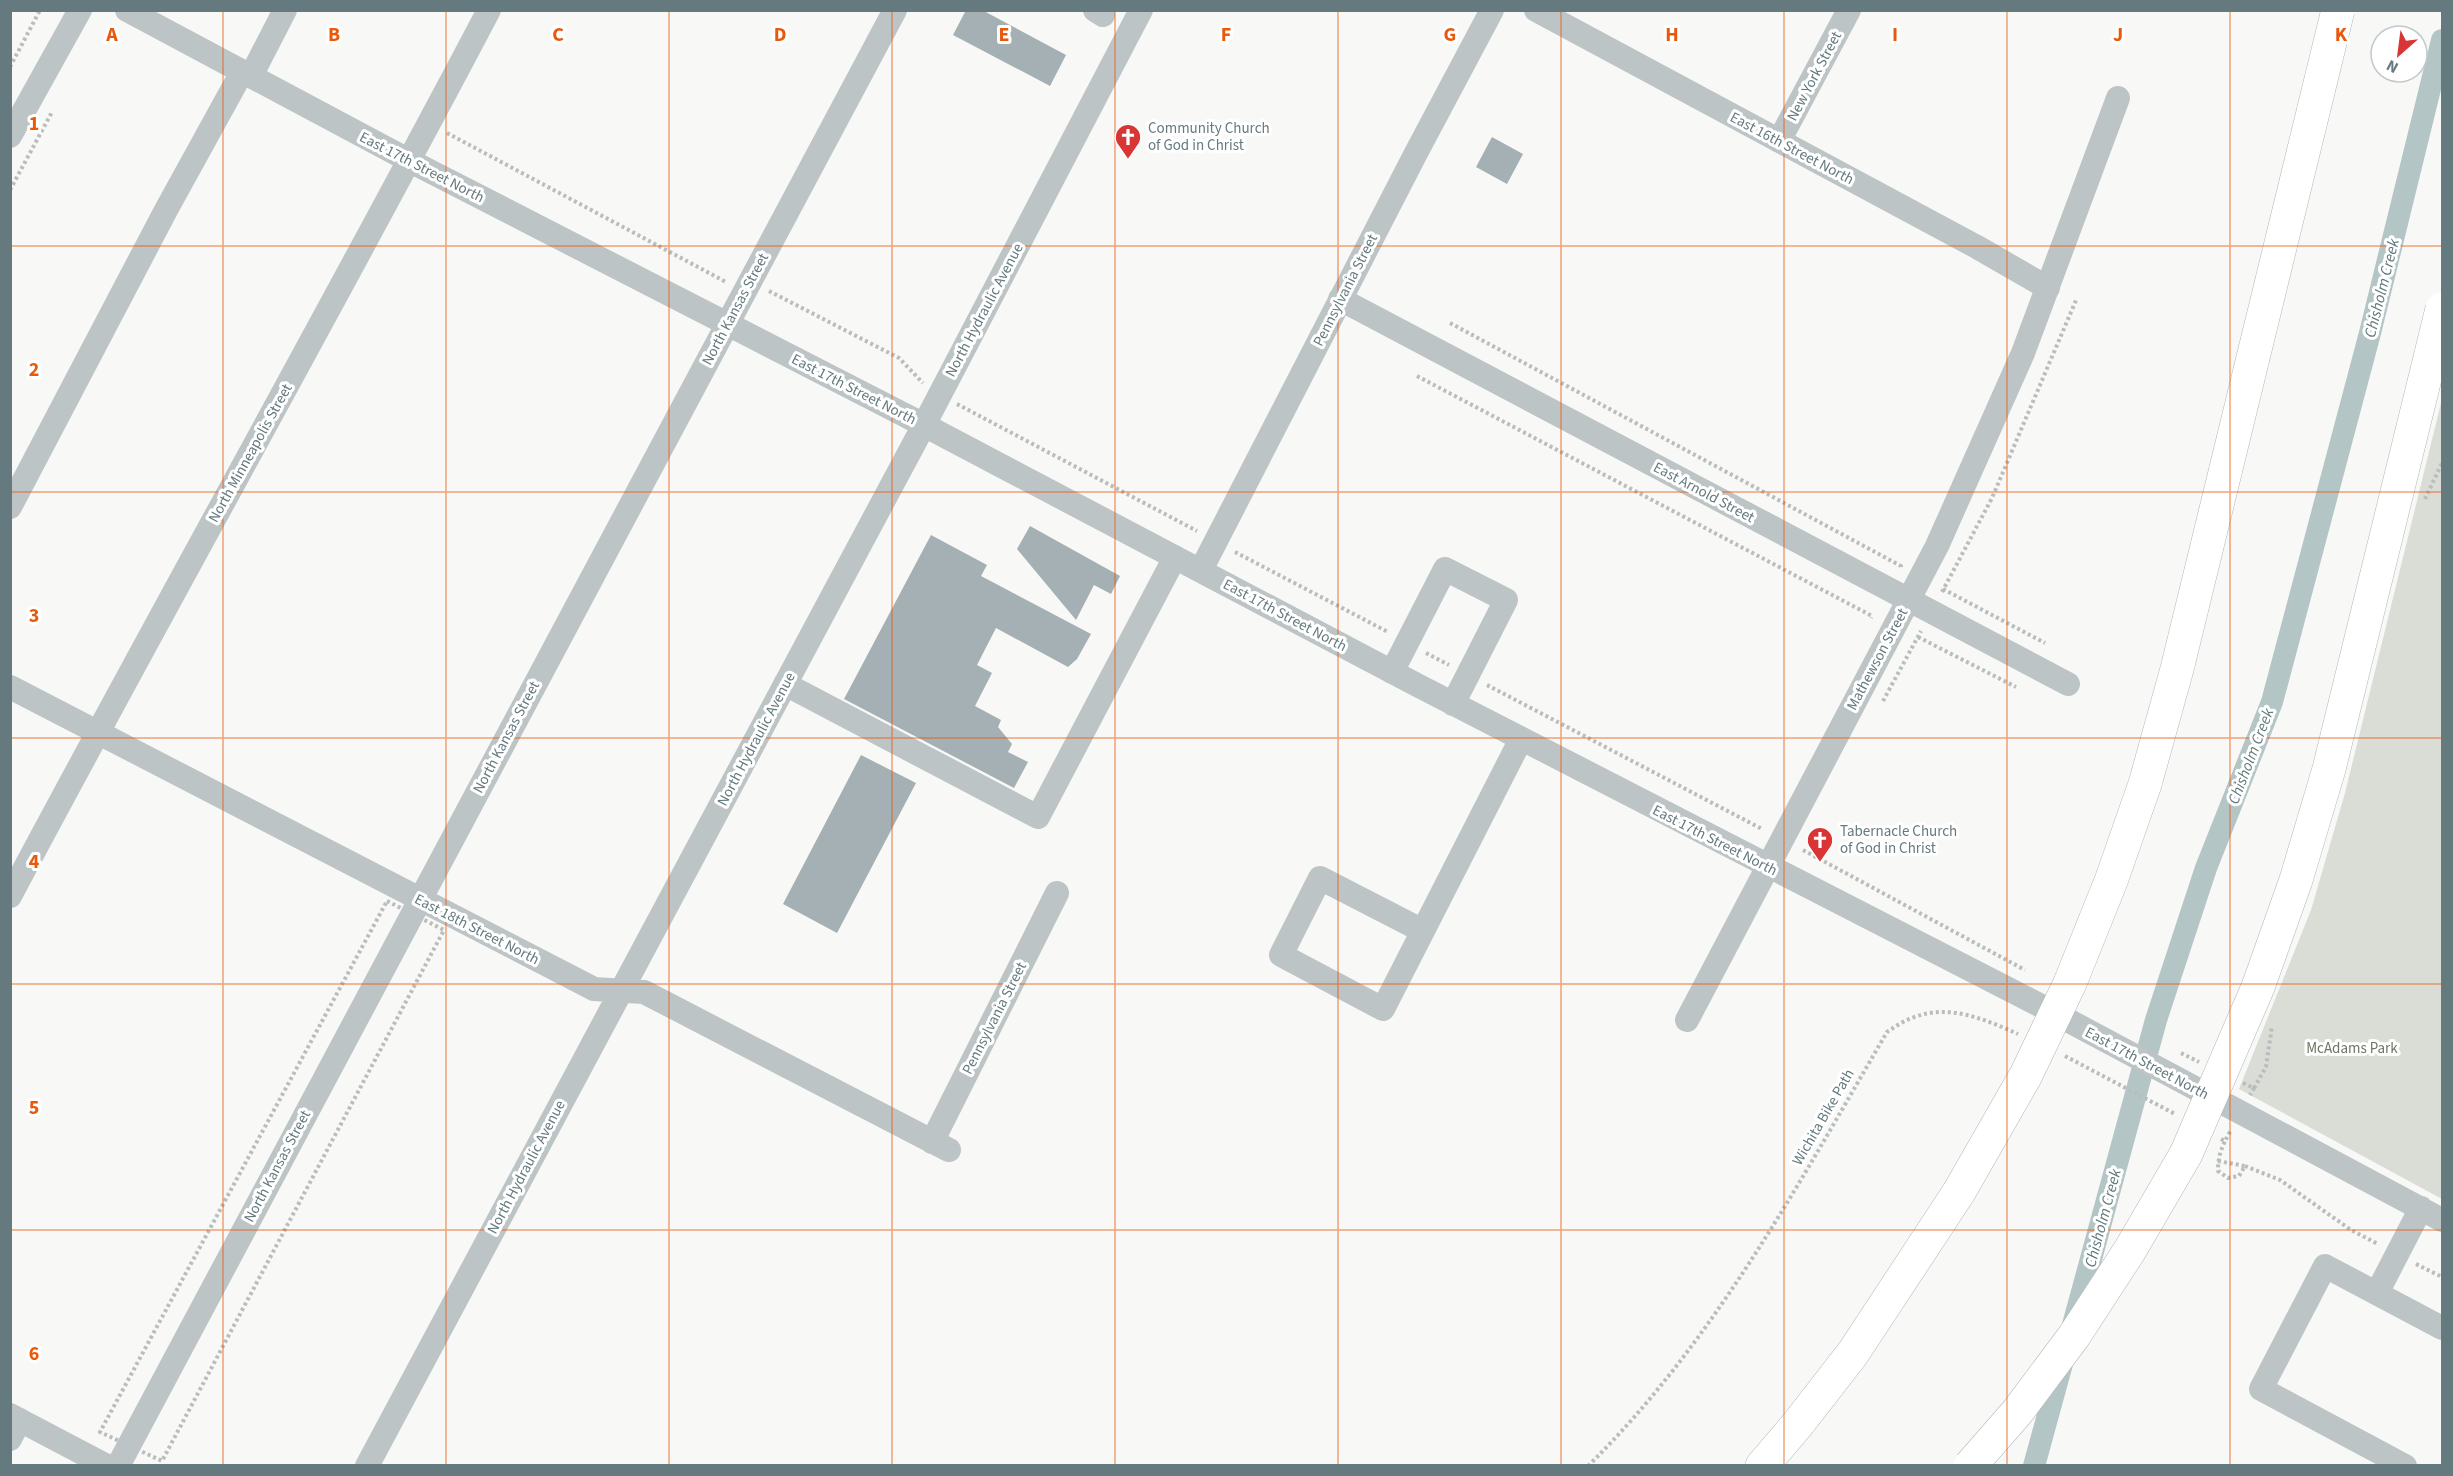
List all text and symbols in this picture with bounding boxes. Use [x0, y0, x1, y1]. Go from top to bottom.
text: A [105, 21, 118, 49]
text: B [328, 21, 340, 49]
text: C [552, 21, 564, 49]
text: D [774, 21, 786, 49]
text: E [999, 21, 1009, 49]
text: F [1221, 21, 1231, 49]
text: G [1444, 21, 1456, 49]
text: H [1665, 21, 1679, 49]
text: I [1892, 21, 1898, 49]
text: J [2113, 21, 2123, 49]
text: K [2335, 21, 2348, 49]
north arrow [2369, 24, 2429, 84]
street label: New York Street [1782, 28, 1847, 125]
text: N [2383, 54, 2402, 79]
street label: East 16th Street North [1726, 107, 1857, 190]
text: 1 [29, 110, 39, 138]
place label: Community Church of God in Christ [1148, 118, 1270, 156]
church icon: Community Church of God in Christ [1113, 122, 1143, 160]
street label: East 17th Street North [356, 127, 488, 208]
street label: Pennsylvania Street [1308, 230, 1383, 350]
water label: Chisholm Creek [2359, 236, 2405, 340]
street label: North Hydraulic Avenue [940, 240, 1029, 381]
street label: North Kansas Street [697, 249, 774, 369]
street label: East 17th Street North [788, 349, 920, 430]
text: 2 [29, 356, 39, 384]
street label: North Minneapolis Street [203, 380, 297, 527]
street label: East Arnold Street [1649, 457, 1758, 528]
street label: East 17th Street North [1219, 574, 1350, 657]
text: 3 [29, 602, 39, 630]
street label: Mathewson Street [1842, 604, 1913, 714]
street label: North Hydraulic Avenue [712, 669, 801, 810]
street label: North Kansas Street [468, 677, 545, 797]
water label: Chisholm Creek [2223, 705, 2279, 807]
street label: East 17th Street North [1649, 800, 1781, 881]
place label: Tabernacle Church of God in Christ [1840, 821, 1957, 859]
church icon: Tabernacle Church of God in Christ [1805, 825, 1835, 863]
text: 4 [29, 848, 40, 876]
street label: East 18th Street North [411, 889, 543, 970]
street label: Pennsylvania Street [957, 958, 1032, 1078]
street label: East 17th Street North [2081, 1022, 2212, 1105]
park label: McAdams Park [2306, 1038, 2398, 1059]
street label: Wichita Bike Path [1787, 1065, 1860, 1169]
text: 5 [29, 1094, 39, 1122]
street label: North Hydraulic Avenue [482, 1097, 571, 1238]
street label: North Kansas Street [239, 1106, 316, 1226]
water label: Chisholm Creek [2079, 1166, 2127, 1270]
text: 6 [29, 1340, 39, 1368]

